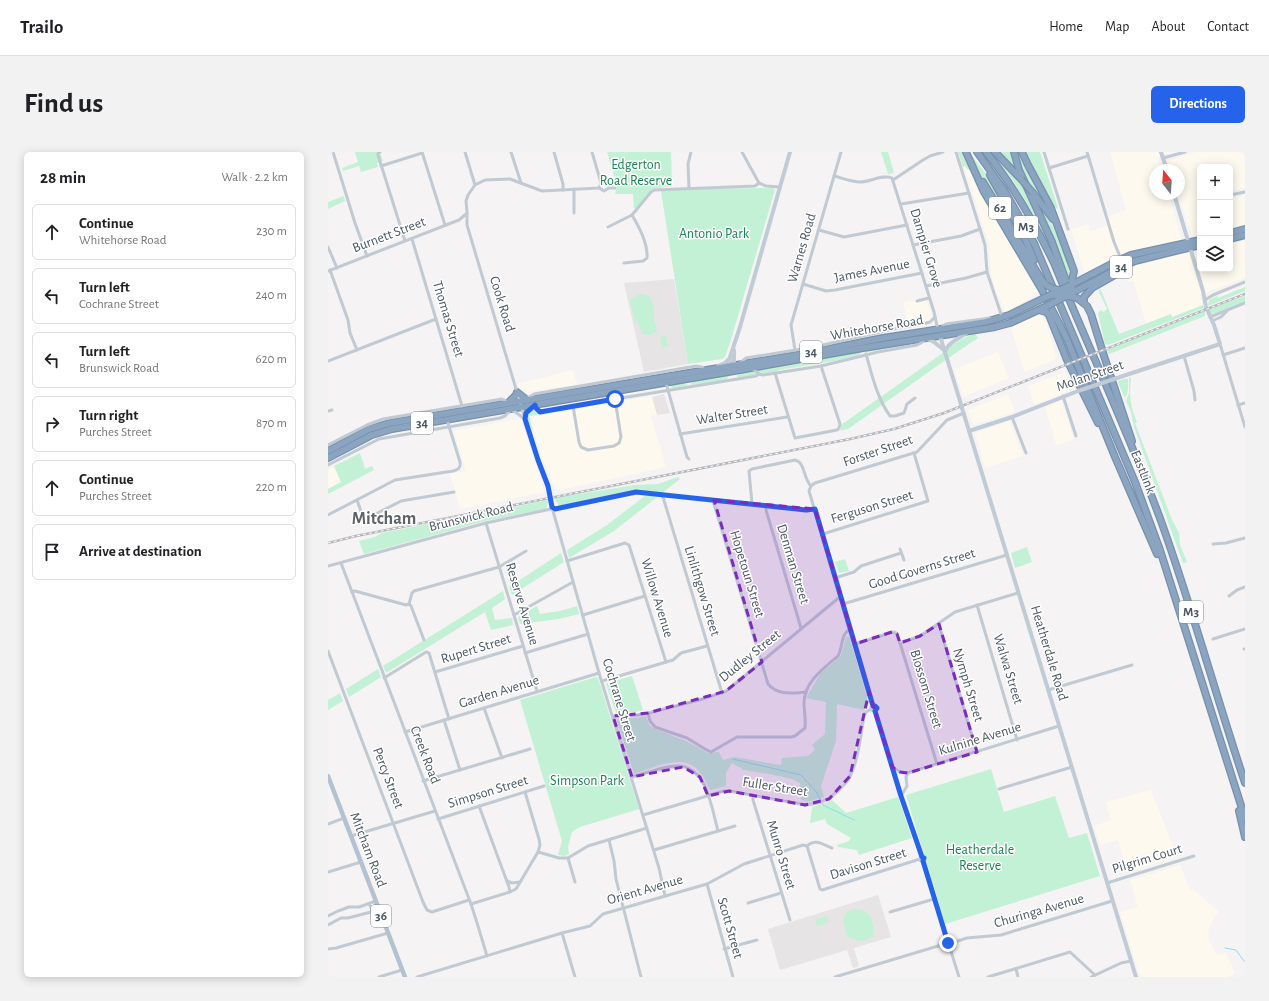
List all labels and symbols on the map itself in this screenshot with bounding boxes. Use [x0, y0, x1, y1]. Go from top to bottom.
park label: Edgerton Road Reserve [600, 158, 672, 188]
north arrow [1149, 164, 1185, 200]
road number: 62 [989, 197, 1011, 219]
street label: Dampier Grove [907, 207, 945, 289]
street label: Warnes Road [785, 212, 819, 284]
street label: Burnett Street [351, 214, 428, 255]
road number: M3 [1014, 216, 1038, 238]
park label: Antonio Park [679, 227, 750, 241]
road number: 34 [1110, 256, 1132, 278]
street label: James Avenue [833, 257, 911, 285]
street label: Cook Road [487, 275, 517, 333]
street label: Thomas Street [430, 279, 466, 359]
street label: Whitehorse Road [829, 313, 925, 343]
road number: 34 [800, 341, 822, 363]
street label: Molan Street [1055, 358, 1126, 394]
route start [606, 390, 624, 408]
street label: Walter Street [695, 402, 769, 428]
road number: 34 [411, 412, 433, 434]
street label: Forster Street [841, 432, 915, 469]
street label: EastLink [1128, 448, 1158, 496]
street label: Ferguson Street [829, 488, 915, 526]
street label: Brunswick Road [428, 500, 514, 534]
district label: Mitcham [352, 510, 416, 528]
street label: Denman Street [774, 522, 812, 606]
street label: Hopetoun Street [727, 529, 767, 620]
street label: Linlithgow Street [682, 544, 722, 638]
street label: Good Governs Street [867, 546, 977, 592]
street label: Willow Avenue [638, 557, 676, 639]
street label: Reserve Avenue [503, 561, 541, 647]
road number: M3 [1179, 601, 1203, 623]
street label: Heatherdale Road [1028, 604, 1070, 702]
street label: Dudley Street [717, 627, 784, 685]
street label: Rupert Street [439, 632, 513, 666]
street label: Walwa Street [991, 632, 1025, 706]
street label: Nymph Street [950, 647, 986, 724]
street label: Blossom Street [907, 648, 945, 730]
street label: Cochrane Street [600, 657, 638, 744]
street label: Garden Avenue [457, 673, 541, 711]
street label: Kulnine Avenue [937, 720, 1023, 758]
street label: Creek Road [408, 724, 442, 786]
street label: Percy Street [370, 745, 406, 811]
street label: Simpson Street [446, 773, 530, 811]
park label: Simpson Park [550, 774, 625, 788]
street label: Fuller Street [741, 775, 809, 799]
street label: Mitcham Road [347, 811, 389, 889]
street label: Munro Street [764, 819, 798, 892]
street label: Pilgrim Court [1110, 842, 1184, 876]
park label: Heatherdale Reserve [946, 843, 1014, 873]
street label: Davison Street [828, 846, 908, 882]
street label: Orient Avenue [606, 873, 684, 907]
street label: Churinga Avenue [992, 891, 1086, 931]
street label: Scott Street [715, 896, 746, 961]
road number: 36 [371, 905, 391, 927]
route end [939, 934, 957, 952]

